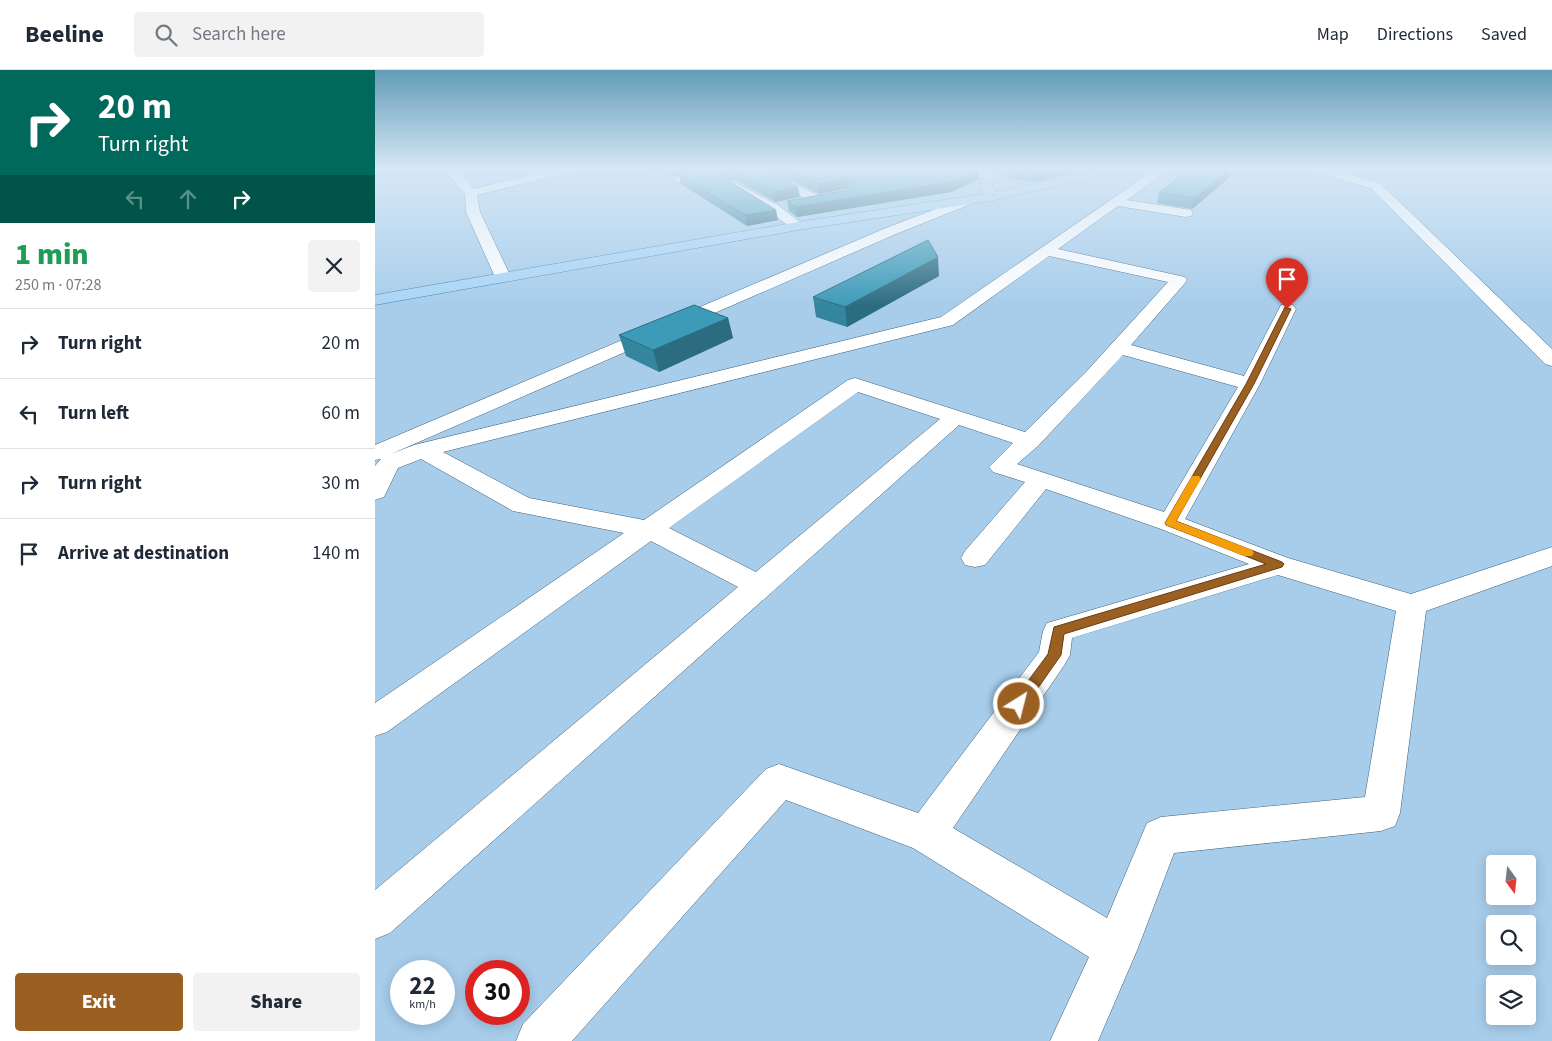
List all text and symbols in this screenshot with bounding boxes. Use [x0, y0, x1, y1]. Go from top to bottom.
search box [134, 12, 484, 57]
text: Beeline [25, 17, 104, 52]
icon: search [152, 21, 180, 49]
text: Search here [192, 21, 286, 48]
text: Map [1317, 22, 1349, 47]
text: Directions [1377, 22, 1453, 47]
text: Saved [1481, 22, 1527, 47]
text: 20 m [98, 82, 172, 132]
icon: right [15, 90, 80, 155]
text: Turn right [98, 128, 188, 160]
icon: left [121, 185, 149, 213]
icon: ahead [174, 185, 202, 213]
icon: right [227, 185, 255, 213]
text: 1 min [15, 233, 89, 276]
button: close [308, 240, 360, 292]
pin [1266, 258, 1308, 309]
icon: arrive [1273, 265, 1301, 293]
text: 250 m · 07:28 [15, 274, 102, 296]
icon: right [15, 330, 43, 358]
text: Turn right [58, 330, 142, 357]
text: 20 m [322, 330, 360, 357]
icon: left [15, 400, 43, 428]
text: Turn left [58, 400, 129, 427]
text: 60 m [322, 400, 360, 427]
icon: right [15, 470, 43, 498]
text: Turn right [58, 470, 142, 497]
text: 30 m [322, 470, 360, 497]
icon: arrive [15, 540, 43, 568]
text: Arrive at destination [58, 540, 229, 567]
text: 140 m [312, 540, 360, 567]
position arrow [992, 677, 1044, 729]
north arrow [1486, 855, 1536, 905]
map controls [1486, 855, 1536, 1025]
button: search [1486, 915, 1536, 965]
speed limit sign: 30 [465, 960, 530, 1025]
text: 22 [409, 968, 436, 1004]
button: Exit [15, 973, 183, 1031]
button: Share [193, 973, 360, 1031]
button: layers [1486, 975, 1536, 1025]
text: km/h [409, 996, 436, 1013]

